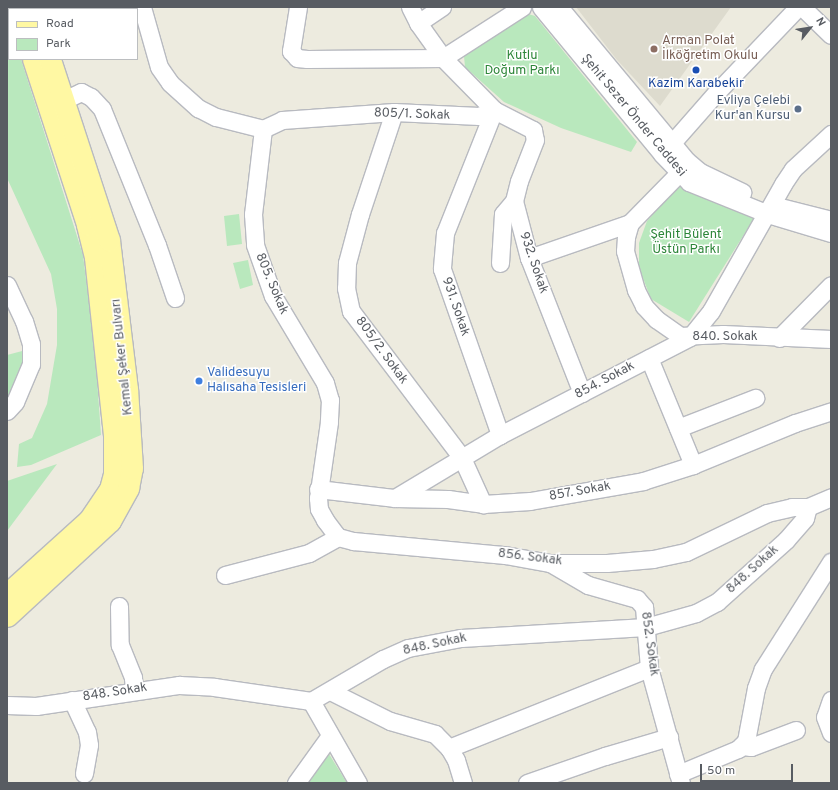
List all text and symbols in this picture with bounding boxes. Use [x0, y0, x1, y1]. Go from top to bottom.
legend [8, 8, 138, 60]
north arrow [790, 8, 830, 48]
text: N [812, 15, 828, 29]
text: Road [46, 16, 74, 32]
place label: Arman Polat İlköğretim Okulu [662, 34, 758, 65]
text: Park [46, 36, 71, 52]
marker: Arman Polat İlköğretim Okulu [649, 44, 659, 54]
park label: Kutlu Doğum Parkı [484, 49, 560, 80]
street label: Şehit Sezer Önder Caddesi [577, 52, 689, 180]
marker: Kazim Karabekir [691, 65, 701, 75]
place label: Kazim Karabekir [648, 76, 744, 92]
place label: Evliya Çelebi Kur'an Kursu [715, 94, 790, 125]
marker: Evliya Çelebi Kur'an Kursu [793, 104, 803, 114]
street label: 805/1. Sokak [374, 106, 450, 124]
park label: Şehit Bülent Üstün Parkı [650, 228, 722, 259]
street label: 932. Sokak [515, 230, 551, 296]
street label: 805. Sokak [251, 251, 291, 317]
street label: 931. Sokak [438, 275, 472, 339]
street label: Kemal Şeker Bulvarı [109, 298, 137, 416]
street label: 805/2. Sokak [351, 314, 411, 388]
street label: 840. Sokak [692, 329, 758, 345]
street label: 854. Sokak [572, 359, 638, 403]
place label: Validesuyu Halısaha Tesisleri [207, 366, 307, 397]
marker: Validesuyu Halısaha Tesisleri [194, 376, 204, 386]
street label: 857. Sokak [548, 479, 612, 505]
street label: 848. Sokak [724, 542, 782, 598]
street label: 856. Sokak [497, 546, 563, 570]
street label: 852. Sokak [637, 611, 661, 677]
street label: 848. Sokak [402, 631, 468, 659]
street label: 848. Sokak [82, 680, 148, 706]
scale bar [702, 756, 795, 782]
text: 50 m [707, 763, 735, 779]

